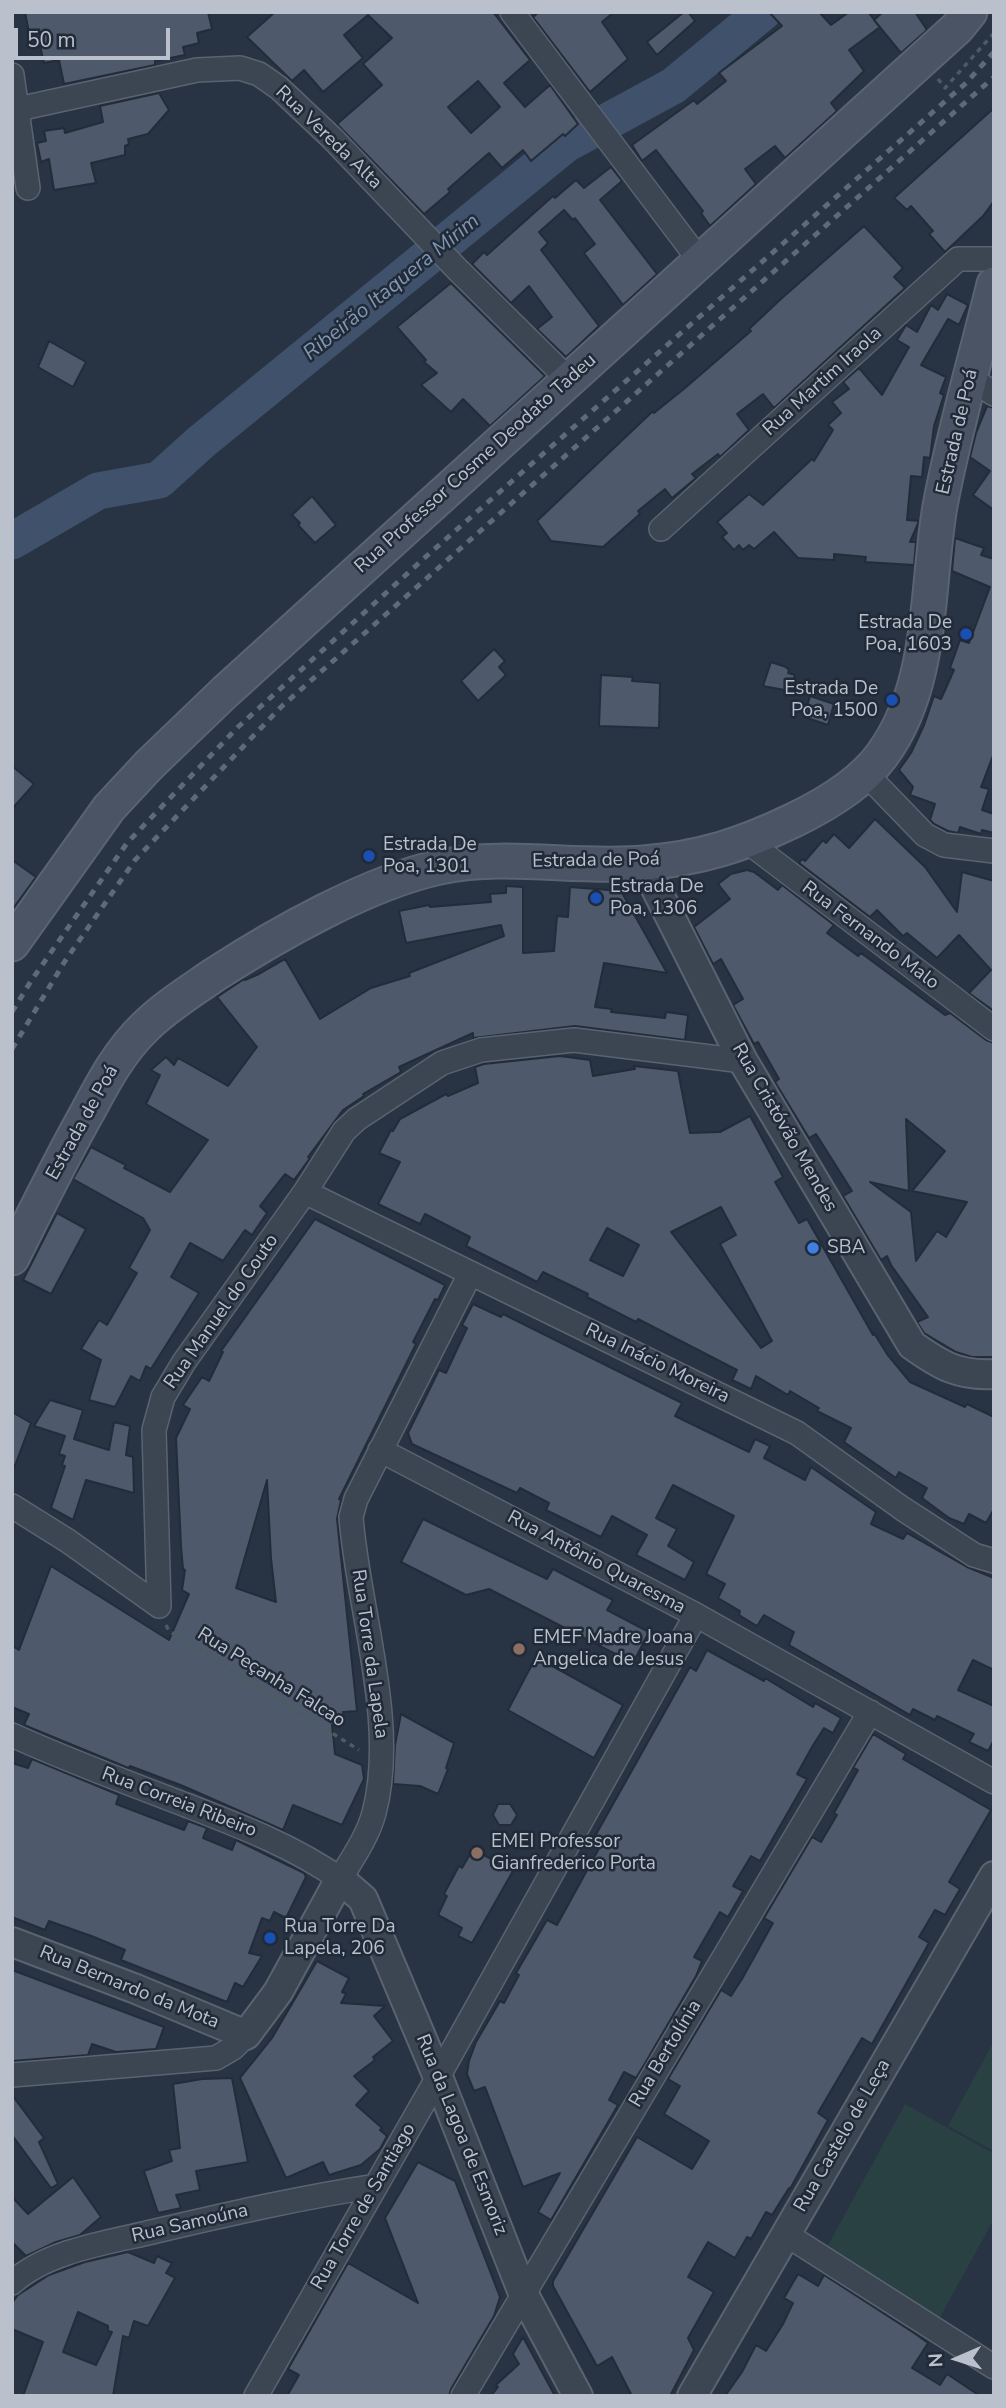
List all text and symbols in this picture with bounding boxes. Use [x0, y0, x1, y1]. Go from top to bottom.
scale bar [18, 14, 173, 58]
text: 50 m [27, 26, 76, 54]
street label: Rua Vereda Alta [270, 81, 386, 195]
water label: Ribeirão Itaquera Mirim [299, 209, 485, 367]
street label: Rua Martim Iraola [759, 323, 887, 441]
street label: Rua Professor Cosme Deodato Tadeu [351, 350, 601, 578]
street label: Estrada de Poá [933, 367, 983, 497]
place label: Estrada De Poa, 1603 [858, 612, 952, 656]
marker: Estrada De Poa, 1603 [958, 626, 974, 642]
place label: Estrada De Poa, 1500 [784, 678, 878, 722]
marker: Estrada De Poa, 1500 [884, 692, 900, 708]
place label: Estrada De Poa, 1301 [383, 834, 477, 878]
marker: Estrada De Poa, 1301 [361, 848, 377, 864]
street label: Estrada de Poá [532, 848, 660, 874]
place label: Estrada De Poa, 1306 [610, 876, 704, 920]
street label: Rua Fernando Malo [797, 877, 943, 995]
marker: Estrada De Poa, 1306 [588, 890, 604, 906]
street label: Rua Cristóvão Mendes [726, 1040, 842, 1216]
street label: Estrada de Poá [42, 1062, 124, 1184]
street label: Rua Manuel do Couto [160, 1230, 284, 1394]
place label: SBA [827, 1237, 865, 1259]
marker: SBA [805, 1240, 821, 1256]
street label: Rua Inácio Moreira [581, 1319, 733, 1409]
street label: Rua Antônio Quaresma [503, 1506, 689, 1620]
street label: Rua Torre da Lapela [346, 1568, 392, 1740]
street label: Rua Peçanha Falcao [193, 1623, 349, 1733]
place label: EMEF Madre Joana Angelica de Jesus [533, 1627, 693, 1671]
marker: EMEF Madre Joana Angelica de Jesus [511, 1641, 527, 1657]
street label: Rua Correia Ribeiro [98, 1763, 260, 1843]
place label: EMEI Professor Gianfrederico Porta [491, 1831, 656, 1875]
marker: EMEI Professor Gianfrederico Porta [469, 1845, 485, 1861]
place label: Rua Torre Da Lapela, 206 [284, 1916, 396, 1960]
marker: Rua Torre Da Lapela, 206 [262, 1930, 278, 1946]
street label: Rua Bernardo da Mota [36, 1942, 222, 2034]
street label: Rua Bertolínia [625, 1996, 707, 2112]
street label: Rua da Lagoa de Esmoriz [410, 2031, 512, 2239]
street label: Rua Castelo de Leça [790, 2056, 896, 2216]
street label: Rua Torre de Santiago [307, 2120, 421, 2294]
street label: Rua Samoúna [130, 2200, 250, 2248]
north arrow [922, 2324, 992, 2394]
text: N [923, 2352, 949, 2368]

